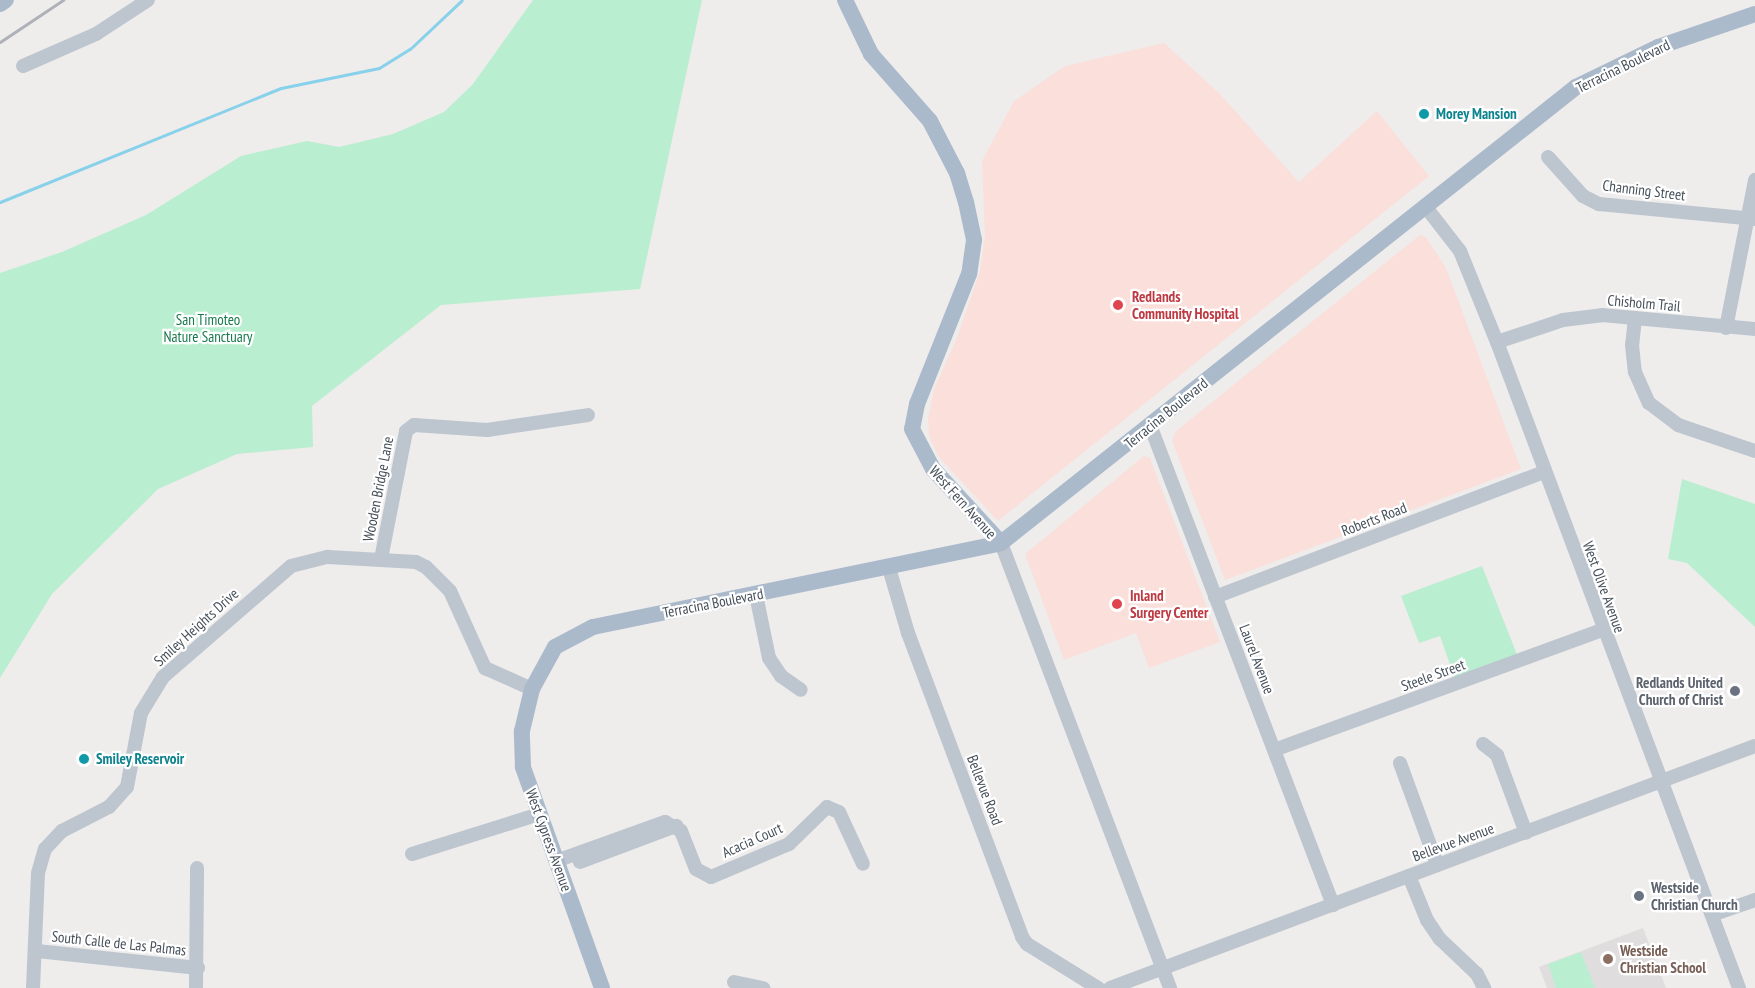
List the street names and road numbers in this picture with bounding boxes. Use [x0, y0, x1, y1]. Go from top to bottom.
street label: Terracina Boulevard [1573, 36, 1673, 96]
street label: Channing Street [1602, 176, 1686, 204]
street label: Chisholm Trail [1607, 291, 1681, 315]
street label: Terracina Boulevard [1121, 374, 1211, 452]
street label: Wooden Bridge Lane [359, 435, 397, 543]
street label: West Fern Avenue [925, 462, 1001, 542]
street label: Roberts Road [1339, 498, 1409, 540]
street label: West Olive Avenue [1579, 539, 1629, 635]
street label: Smiley Heights Drive [150, 584, 242, 670]
street label: Terracina Boulevard [661, 584, 765, 622]
street label: Laurel Avenue [1235, 621, 1279, 697]
street label: Steele Street [1399, 655, 1467, 695]
street label: Bellevue Road [963, 752, 1007, 828]
street label: West Cypress Avenue [522, 786, 576, 894]
street label: Acacia Court [719, 819, 785, 861]
street label: Bellevue Avenue [1410, 819, 1496, 865]
street label: South Calle de Las Palmas [51, 927, 187, 959]

